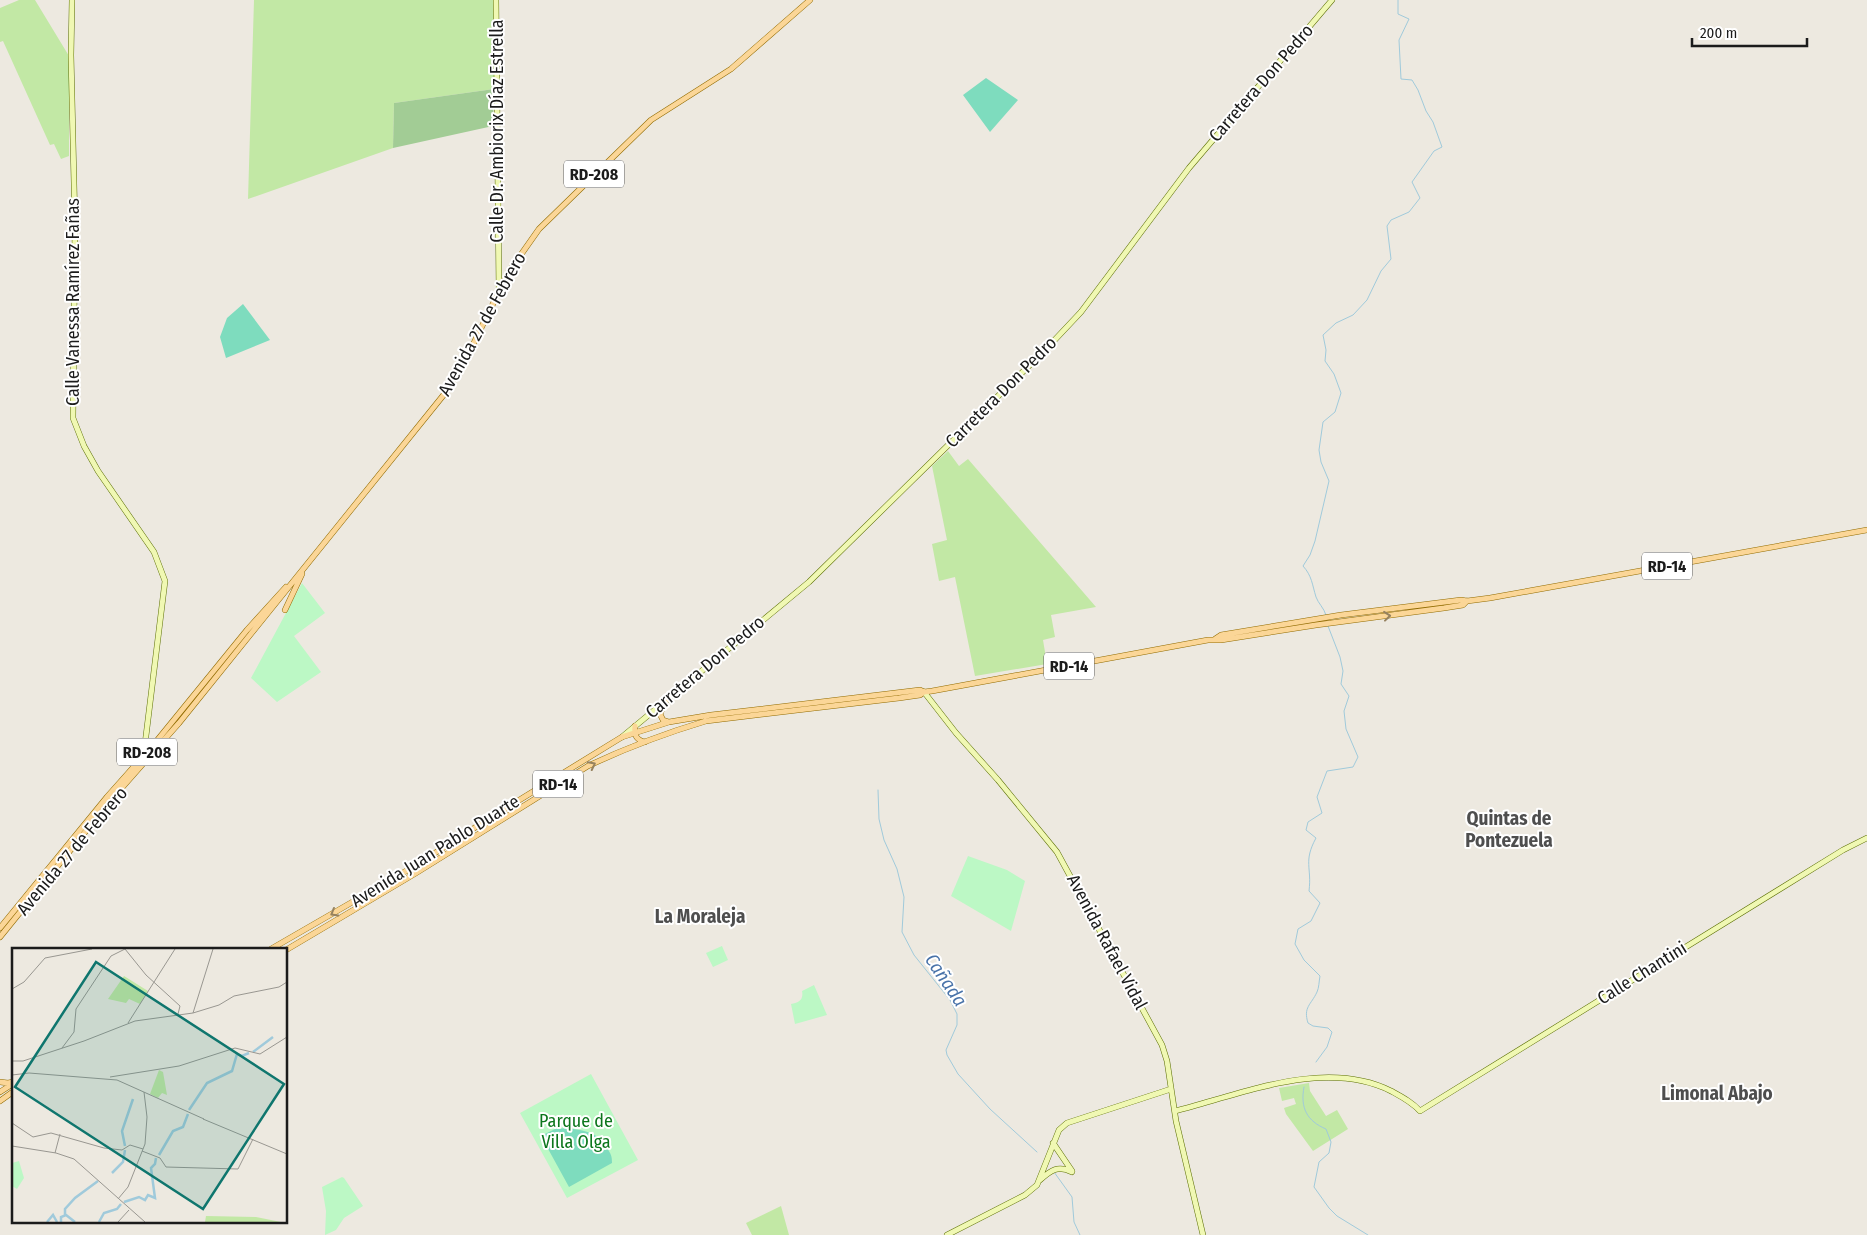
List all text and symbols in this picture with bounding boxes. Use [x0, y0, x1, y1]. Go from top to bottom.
scale bar [1692, 15, 1807, 47]
street label: Calle Dr. Ambiorix Díaz Estrella [486, 19, 508, 243]
street label: Carretera Don Pedro [1204, 20, 1318, 146]
text: 200 m [1700, 24, 1737, 42]
road number: RD-208 [564, 160, 624, 188]
street label: Calle Vanessa Ramírez Fañas [62, 198, 84, 406]
street label: Avenida 27 de Febrero [433, 248, 531, 400]
street label: Carretera Don Pedro [941, 332, 1061, 452]
road number: RD-14 [1642, 552, 1692, 580]
street label: Carretera Don Pedro [641, 611, 769, 723]
one-way arrow [1383, 611, 1391, 622]
road number: RD-14 [1044, 652, 1094, 679]
road number: RD-208 [117, 739, 177, 766]
one-way arrow [587, 761, 596, 771]
road number: RD-14 [533, 771, 583, 798]
street label: Avenida 27 de Febrero [12, 782, 132, 920]
street label: Avenida Juan Pablo Duarte [347, 790, 523, 912]
district label: Quintas de Pontezuela [1465, 807, 1553, 852]
street label: Avenida Rafael Vidal [1062, 871, 1152, 1014]
district label: La Moraleja [655, 905, 745, 928]
one-way arrow [331, 906, 340, 916]
street label: Calle Chantini [1593, 937, 1691, 1009]
inset map [12, 948, 288, 1222]
water label: Cañada [920, 949, 972, 1011]
district label: Limonal Abajo [1661, 1082, 1773, 1105]
park label: Parque de Villa Olga [539, 1110, 613, 1153]

